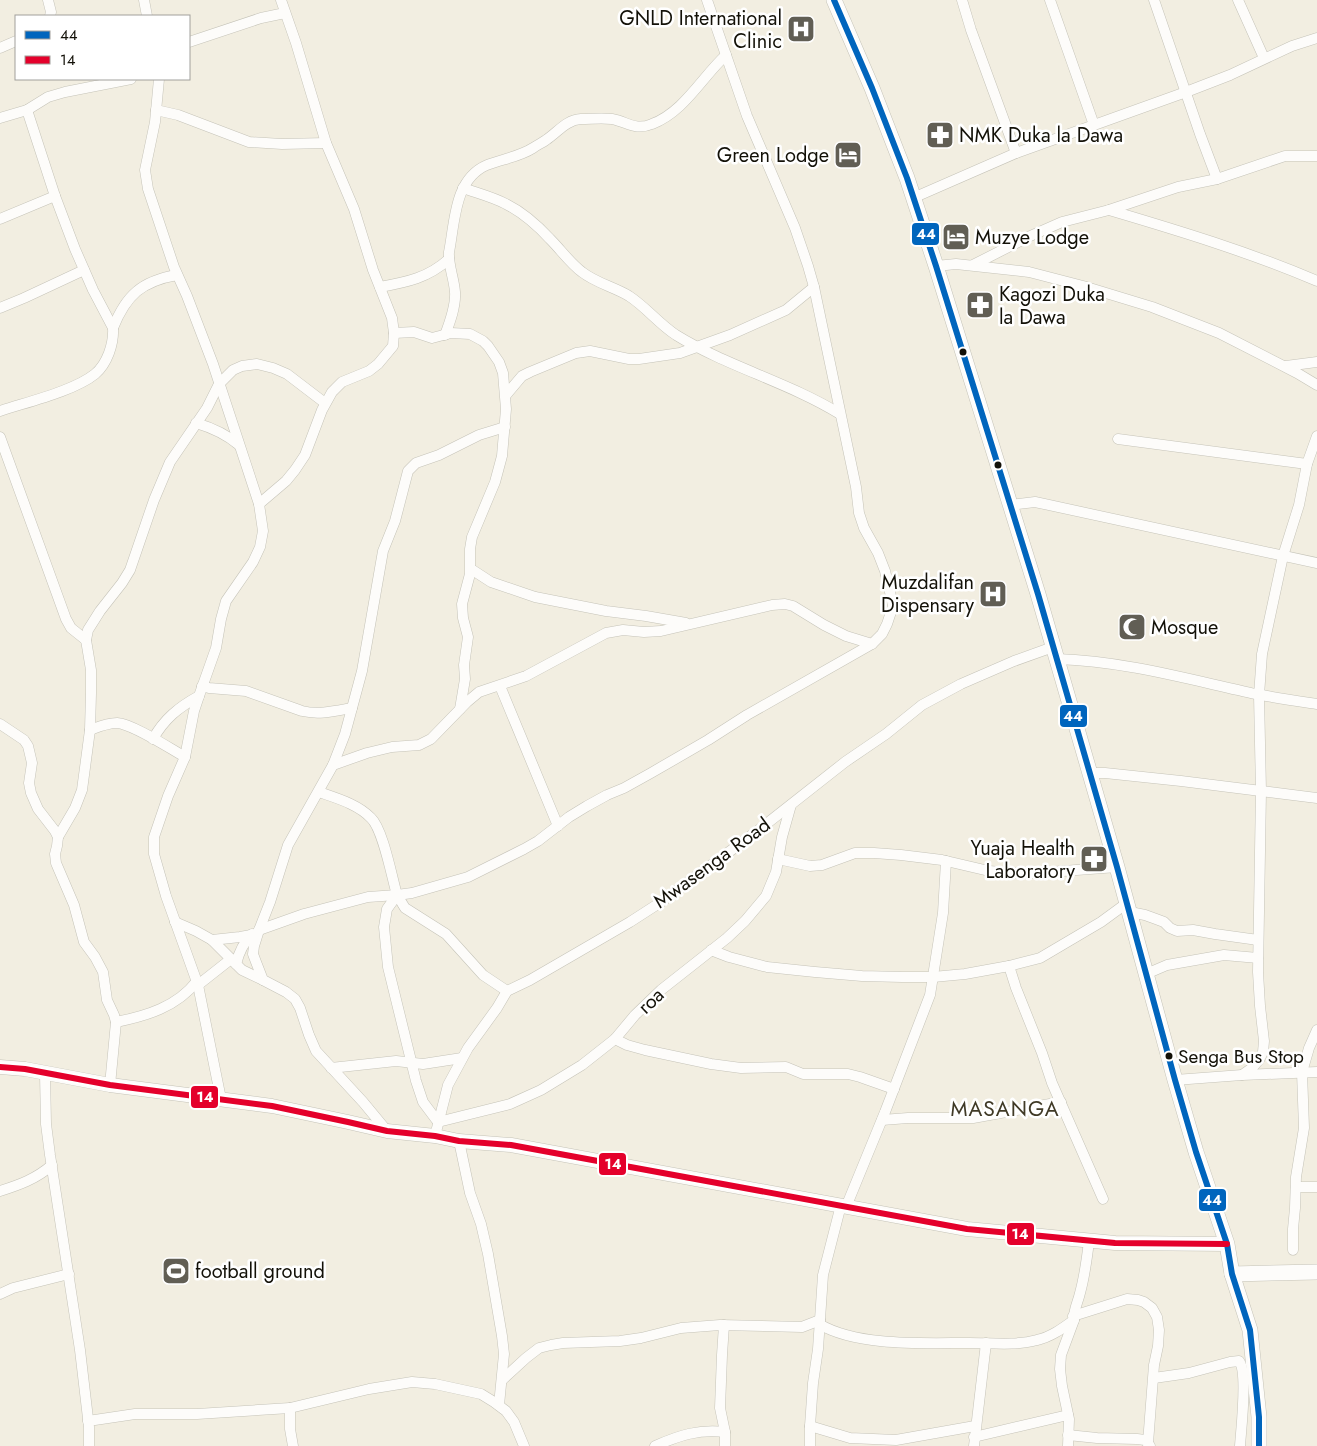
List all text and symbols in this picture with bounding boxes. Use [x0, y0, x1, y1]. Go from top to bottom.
place label: GNLD International Clinic [619, 4, 782, 56]
hospital icon: GNLD International Clinic [786, 14, 816, 44]
legend [15, 15, 190, 80]
text: 44 [60, 24, 78, 46]
text: 14 [60, 49, 76, 71]
pharmacy icon: NMK Duka la Dawa [925, 120, 955, 150]
place label: NMK Duka la Dawa [959, 121, 1123, 150]
hotel icon: Green Lodge [833, 140, 863, 170]
place label: Green Lodge [717, 141, 829, 170]
line badge: 44 [911, 222, 940, 246]
hotel icon: Muzye Lodge [941, 222, 971, 252]
place label: Muzye Lodge [975, 223, 1089, 252]
text: 44 [916, 224, 936, 244]
place label: Kagozi Duka la Dawa [999, 280, 1105, 332]
pharmacy icon: Kagozi Duka la Dawa [965, 290, 995, 320]
unlabelled marker [958, 347, 968, 357]
unlabelled marker [993, 460, 1003, 470]
place label: Muzdalifan Dispensary [881, 568, 974, 620]
hospital icon: Muzdalifan Dispensary [978, 579, 1008, 609]
mosque icon: Mosque [1117, 612, 1147, 642]
place label: Mosque [1151, 613, 1218, 642]
line badge: 44 [1059, 704, 1088, 728]
text: 44 [1063, 706, 1083, 726]
street label: Mwasenga Road [647, 811, 777, 915]
place label: Yuaja Health Laboratory [971, 834, 1075, 886]
pharmacy icon: Yuaja Health Laboratory [1079, 844, 1109, 874]
street label: roa [631, 981, 671, 1021]
place label: Senga Bus Stop [1178, 1043, 1304, 1070]
marker: Senga Bus Stop [1164, 1051, 1174, 1061]
line badge: 14 [190, 1085, 219, 1109]
text: 14 [197, 1087, 214, 1107]
district label: MASANGA [950, 1094, 1060, 1124]
line badge: 14 [598, 1152, 627, 1176]
text: 14 [605, 1154, 622, 1174]
line badge: 44 [1198, 1188, 1227, 1212]
text: 44 [1202, 1190, 1222, 1210]
line badge: 14 [1006, 1222, 1035, 1246]
text: 14 [1012, 1224, 1029, 1244]
sports icon: football ground [161, 1256, 191, 1286]
place label: football ground [195, 1257, 325, 1286]

